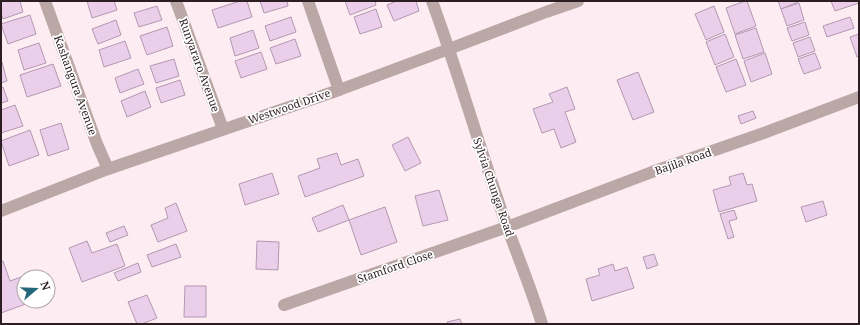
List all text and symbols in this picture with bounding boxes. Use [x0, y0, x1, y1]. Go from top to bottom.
street label: Runyararo Avenue [176, 16, 224, 114]
street label: Kashangura Avenue [51, 33, 101, 137]
street label: Westwood Drive [246, 85, 332, 127]
street label: Sylvia Chunga Road [470, 136, 518, 239]
street label: Bajila Road [653, 144, 714, 178]
street label: Stamford Close [355, 246, 435, 286]
north arrow [16, 269, 56, 309]
text: N [37, 279, 55, 292]

